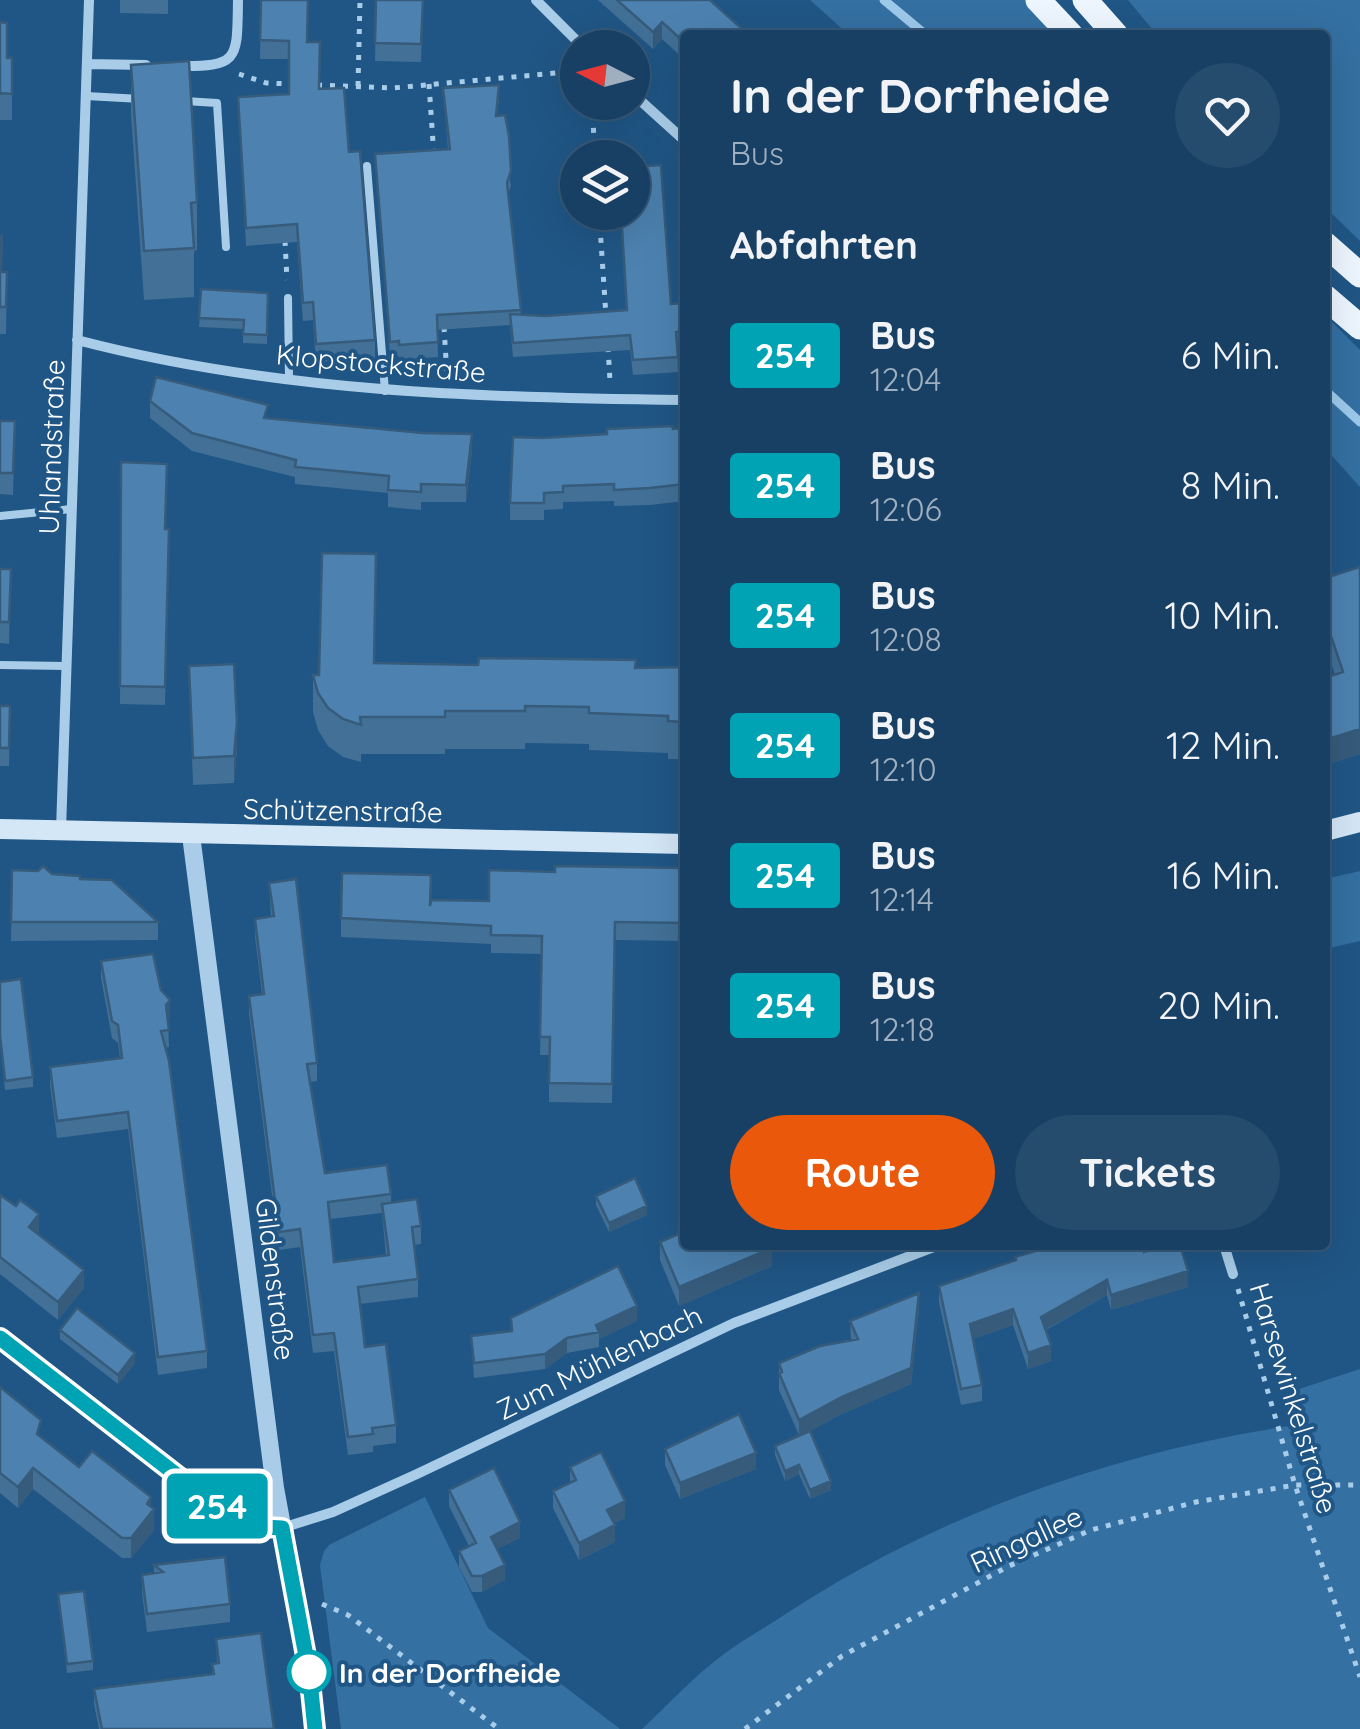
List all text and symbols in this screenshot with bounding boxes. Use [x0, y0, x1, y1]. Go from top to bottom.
north arrow [560, 30, 650, 120]
map controls [560, 30, 650, 230]
button: heart [1175, 63, 1280, 168]
text: In der Dorfheide [730, 65, 1111, 125]
text: Bus [730, 133, 784, 173]
button: layers [560, 140, 650, 230]
text: Abfahrten [730, 221, 918, 269]
text: Bus [870, 311, 936, 359]
text: 6 Min. [1181, 331, 1280, 379]
text: 254 [755, 333, 815, 377]
street label: Klopstockstraße [275, 336, 487, 390]
street label: Uhlandstraße [30, 359, 72, 535]
text: 12:04 [870, 359, 941, 399]
text: Bus [870, 441, 936, 489]
text: 8 Min. [1181, 461, 1280, 509]
text: 254 [755, 463, 815, 507]
text: 12:06 [870, 489, 942, 529]
text: Bus [870, 571, 936, 619]
text: 10 Min. [1165, 591, 1280, 639]
text: 254 [755, 593, 815, 637]
text: 12:08 [870, 619, 942, 659]
text: Bus [870, 701, 936, 749]
text: 12 Min. [1166, 721, 1280, 769]
text: 254 [755, 723, 815, 767]
text: 12:10 [870, 749, 936, 789]
street label: Schützenstraße [243, 791, 443, 829]
text: Bus [870, 831, 936, 879]
text: 16 Min. [1167, 851, 1280, 899]
text: 254 [755, 853, 815, 897]
text: 12:14 [870, 879, 934, 919]
text: Bus [870, 961, 936, 1009]
text: 20 Min. [1158, 981, 1280, 1029]
text: 254 [755, 983, 815, 1027]
text: 12:18 [870, 1009, 935, 1049]
button: Route [730, 1115, 995, 1230]
button: Tickets [1015, 1115, 1280, 1230]
street label: Gildenstraße [249, 1196, 303, 1362]
street label: Harsewinkelstraße [1242, 1278, 1346, 1518]
street label: Zum Mühlenbach [490, 1297, 708, 1427]
line badge: 254 [160, 1474, 274, 1538]
text: 254 [187, 1484, 247, 1528]
street label: Ringallee [964, 1498, 1088, 1580]
marker: In der Dorfheide [288, 1651, 330, 1693]
place label: In der Dorfheide [339, 1655, 561, 1690]

